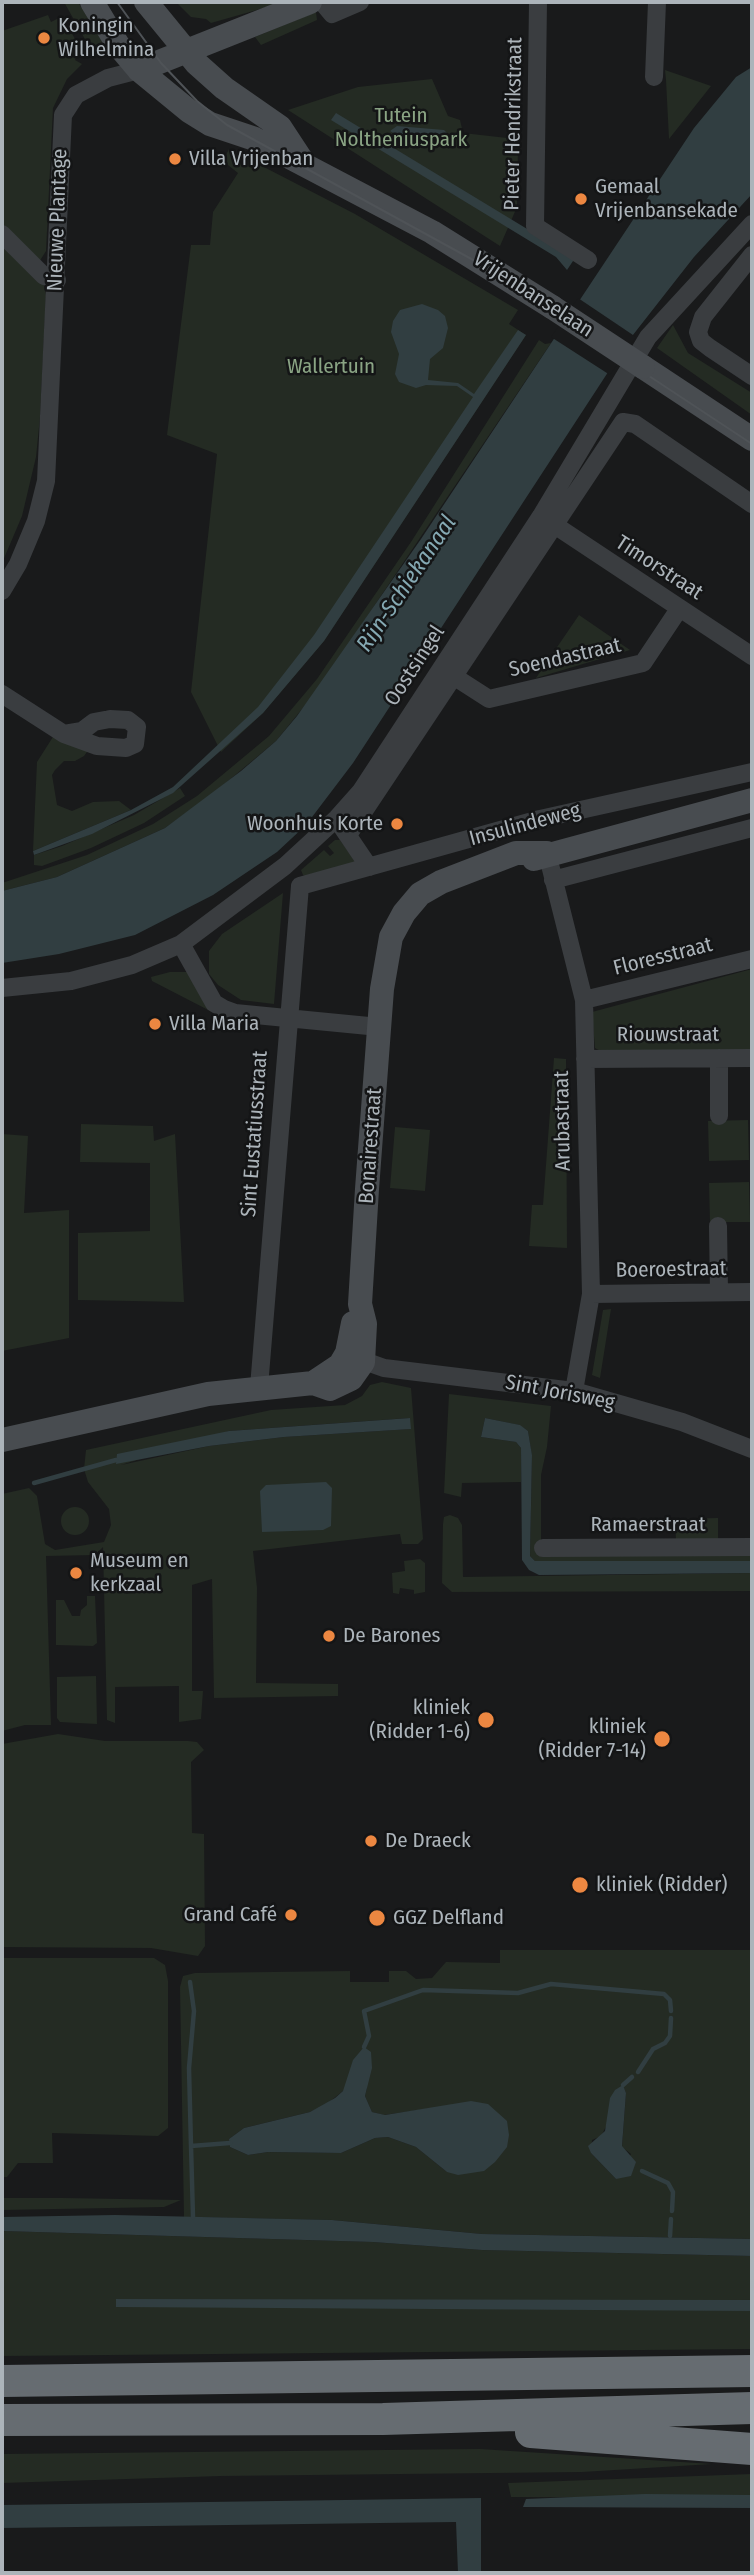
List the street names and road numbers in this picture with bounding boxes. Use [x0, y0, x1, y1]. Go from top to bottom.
street label: Pieter Hendrikstraat [500, 37, 528, 211]
street label: Nieuwe Plantage [43, 148, 73, 292]
street label: Vrijenbanselaan [468, 247, 598, 343]
street label: Timorstraat [611, 530, 707, 606]
street label: Oostsingel [380, 621, 450, 711]
street label: Soendastraat [507, 633, 623, 683]
street label: Insulindeweg [467, 798, 583, 852]
street label: Floresstraat [611, 933, 715, 981]
street label: Riouwstraat [617, 1022, 719, 1048]
street label: Sint Eustatiusstraat [237, 1050, 273, 1218]
street label: Arubastraat [550, 1071, 576, 1171]
street label: Bonairestraat [354, 1087, 388, 1205]
street label: Boeroestraat [615, 1256, 727, 1284]
street label: Sint Jorisweg [503, 1370, 617, 1416]
street label: Ramaerstraat [590, 1512, 706, 1538]

